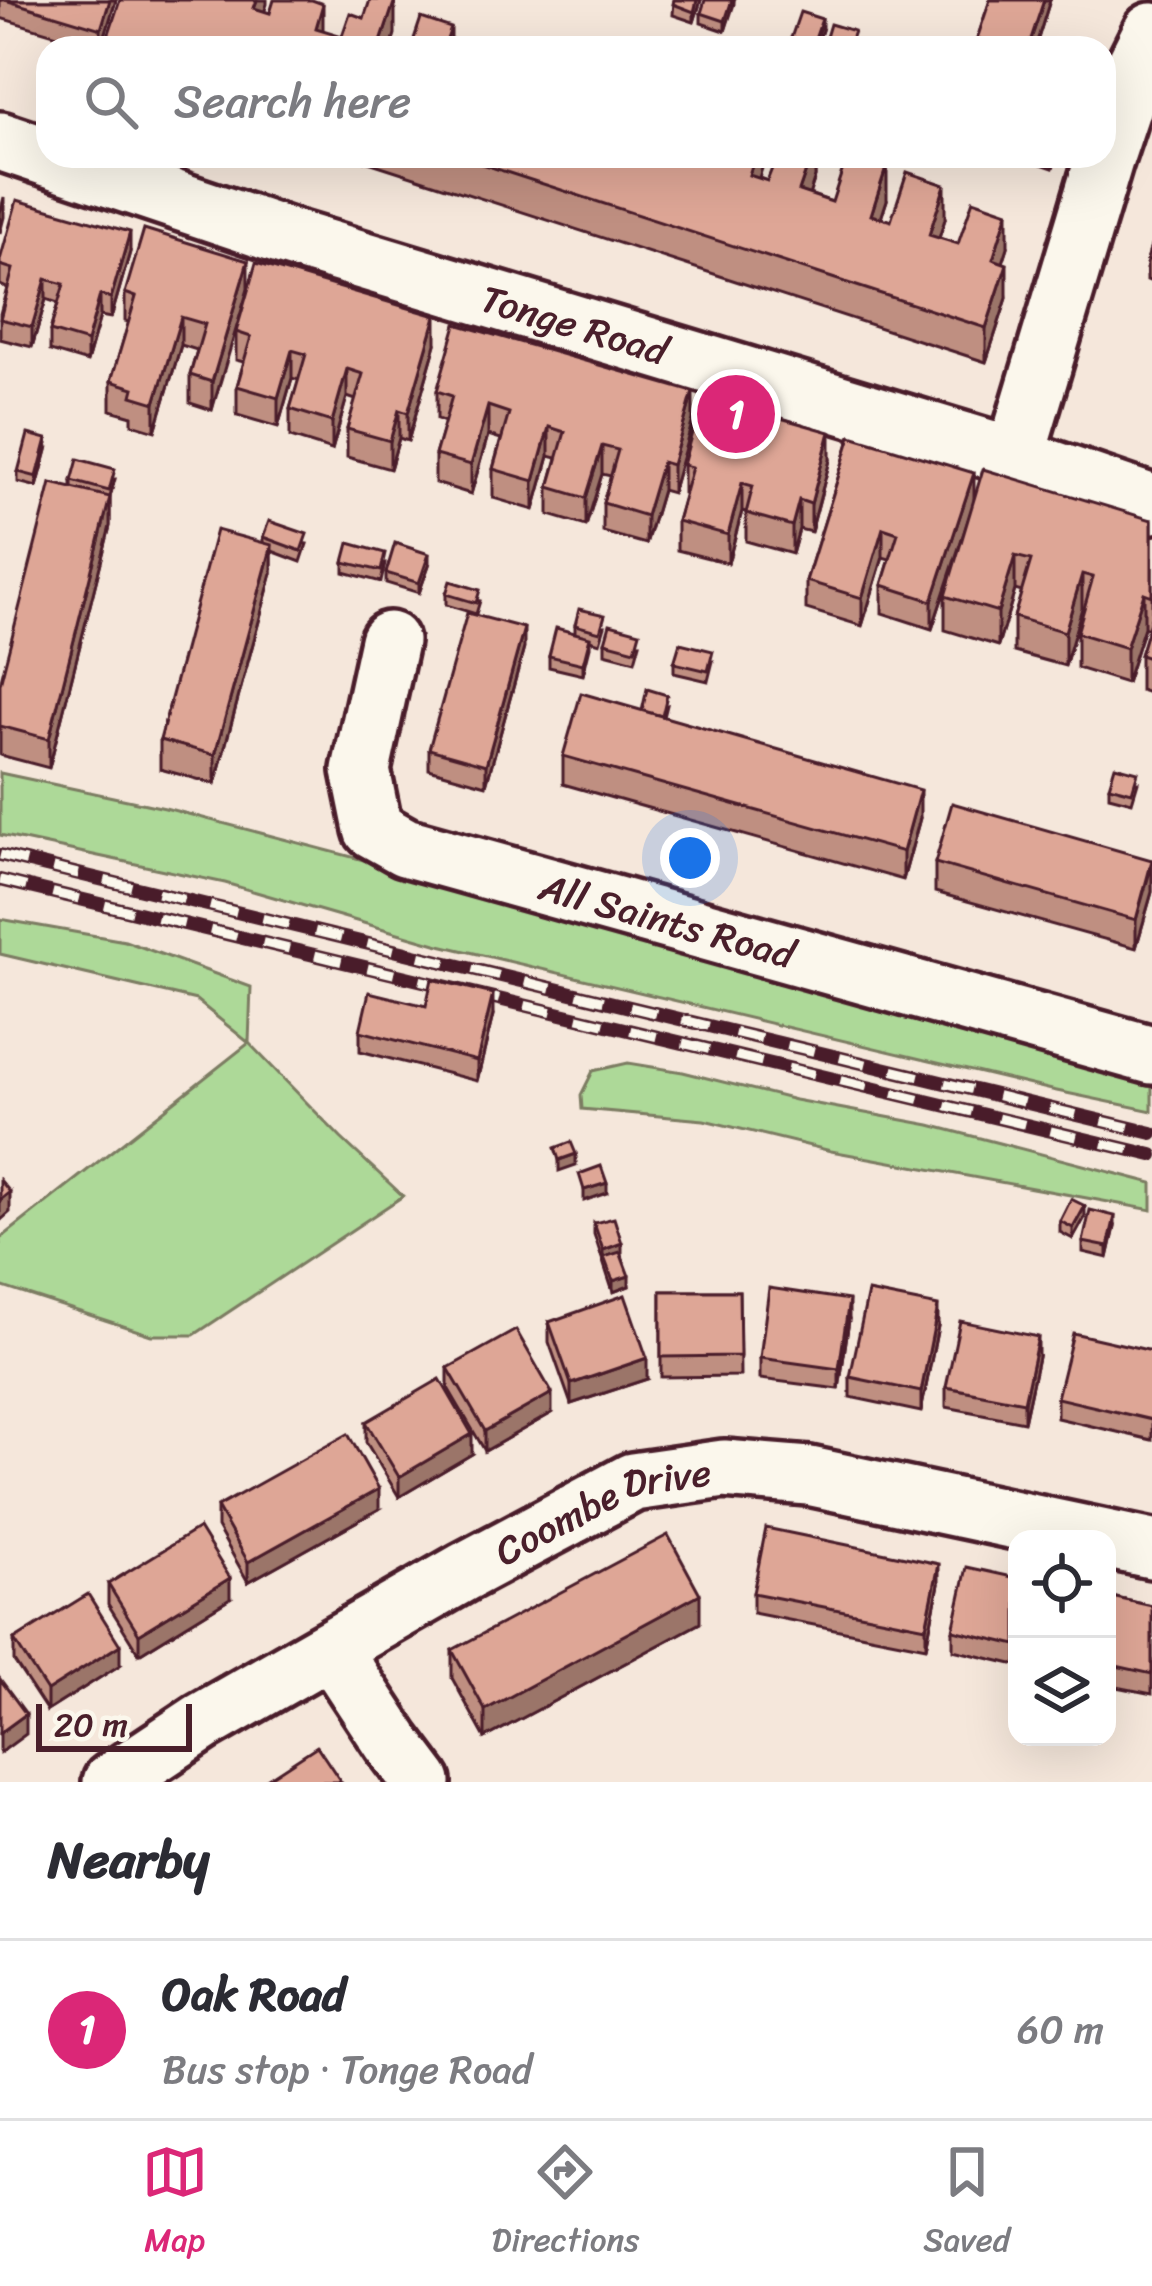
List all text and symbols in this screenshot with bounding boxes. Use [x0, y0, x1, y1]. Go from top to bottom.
search box [36, 36, 1116, 168]
text: Search here [174, 62, 411, 142]
icon: search [78, 69, 144, 135]
street label: Tonge Road [473, 263, 679, 386]
pin: 1 [697, 369, 775, 459]
your location [660, 828, 720, 888]
street label: All Saints Road [531, 851, 805, 989]
street label: Coombe Drive [481, 1437, 716, 1585]
map controls [1008, 1530, 1116, 1746]
button: locate [1008, 1530, 1116, 1638]
button: layers [1008, 1638, 1116, 1746]
text: 20 m [54, 1696, 128, 1754]
scale bar [36, 1698, 192, 1751]
text: Nearby [48, 1815, 209, 1905]
text: Oak Road [162, 1955, 346, 2035]
text: 1 [79, 1995, 95, 2064]
text: 60 m [1017, 1995, 1104, 2064]
text: Bus stop · Tonge Road [162, 2035, 532, 2104]
tab: Map [142, 2139, 208, 2269]
tab: Directions [492, 2139, 639, 2269]
tab: Saved [923, 2139, 1010, 2269]

